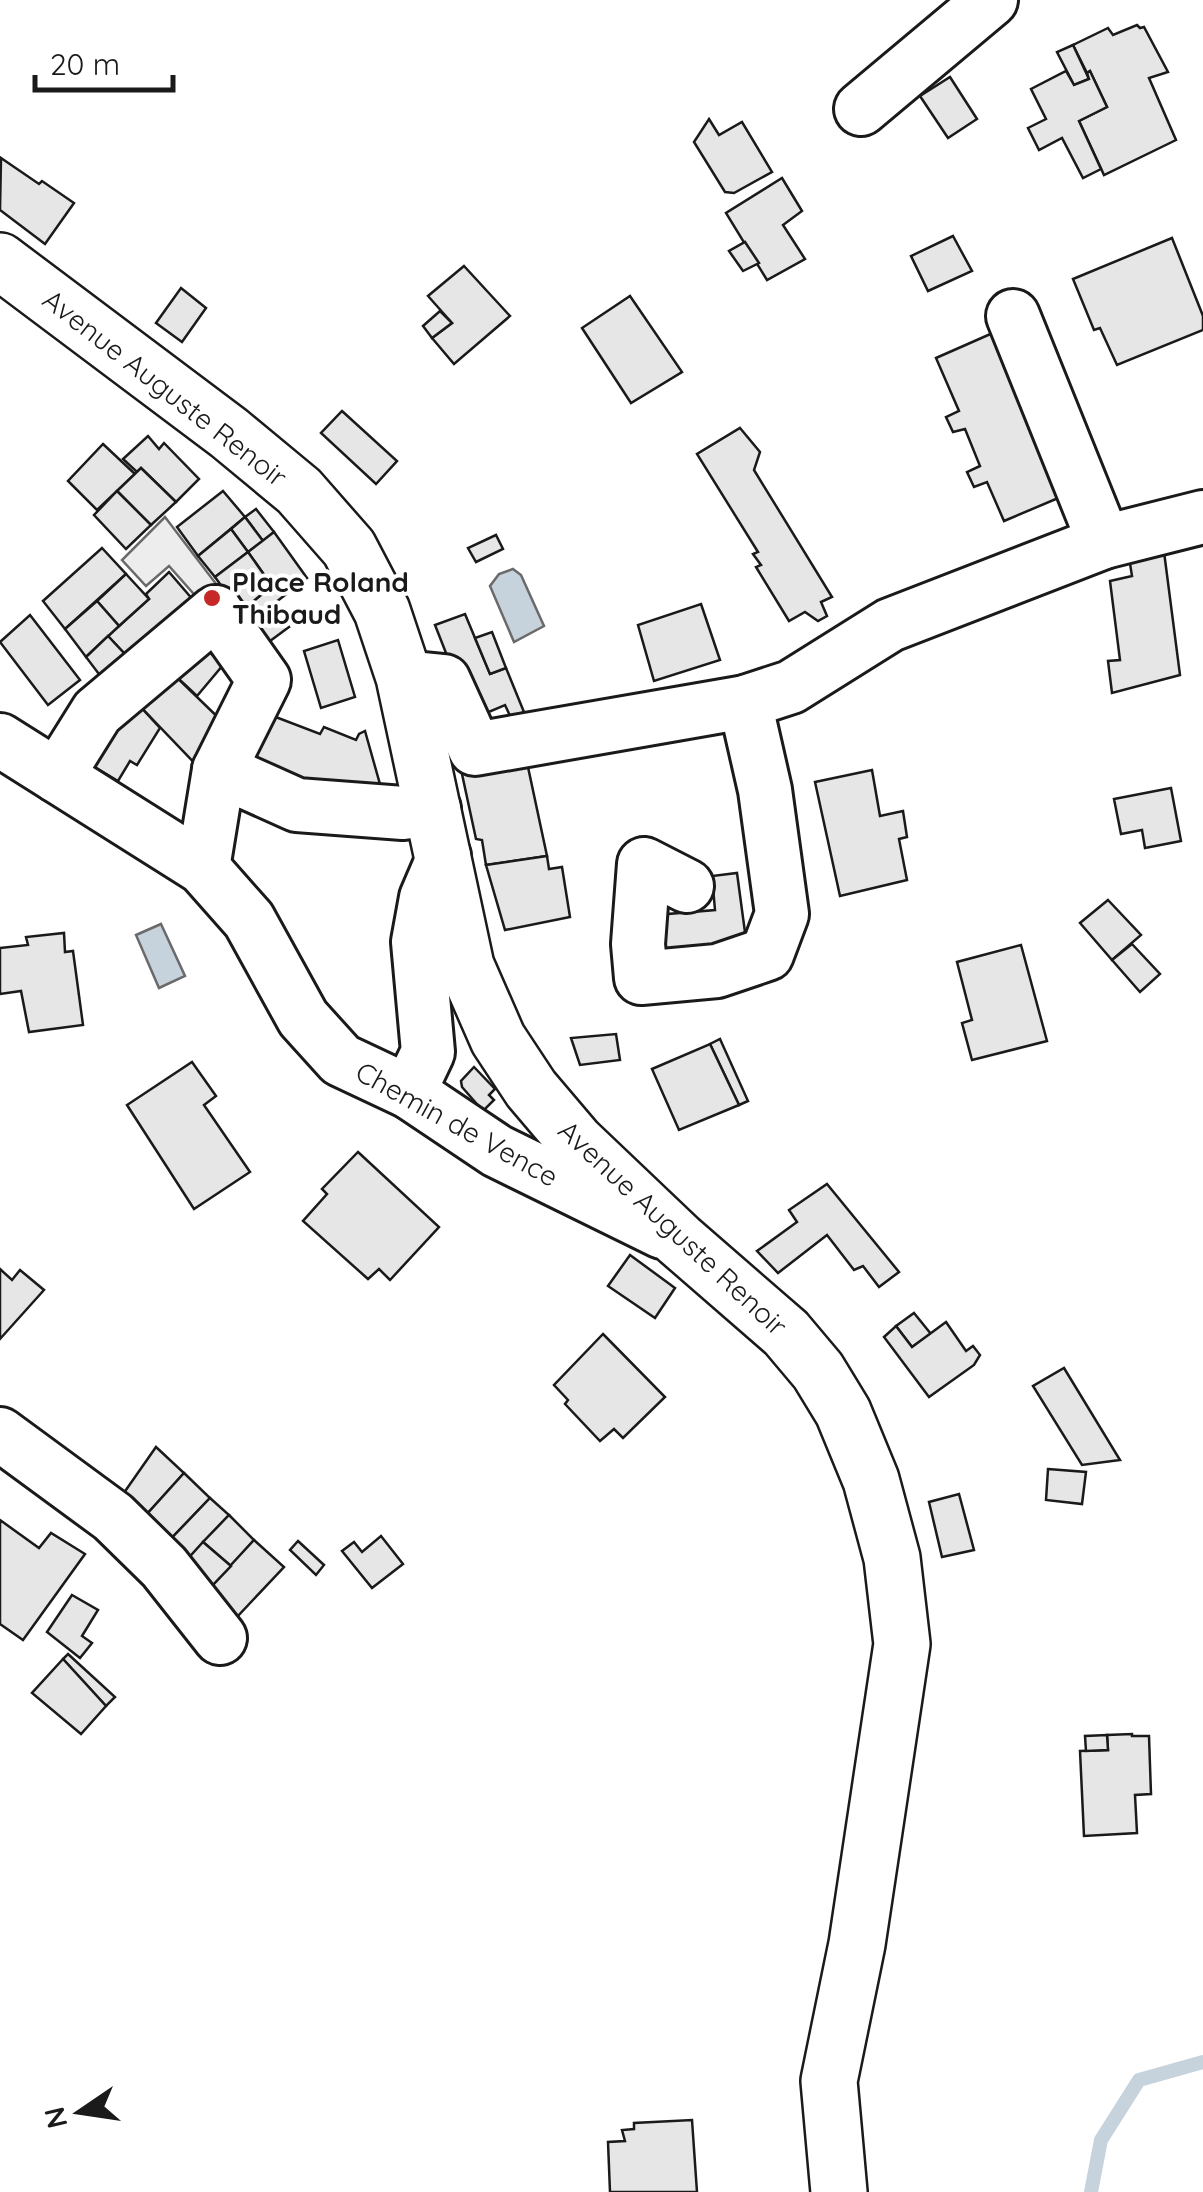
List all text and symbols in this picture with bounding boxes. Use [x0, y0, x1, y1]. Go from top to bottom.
scale bar [35, 30, 172, 92]
text: 20 m [50, 45, 120, 83]
street label: Avenue Auguste Renoir [36, 281, 295, 494]
place label: Place Roland Thibaud [232, 564, 409, 631]
marker: Place Roland Thibaud [201, 587, 223, 609]
street label: Chemin de Vence [350, 1053, 565, 1194]
street label: Avenue Auguste Renoir [552, 1112, 795, 1343]
north arrow [30, 2062, 130, 2162]
text: N [36, 2104, 75, 2132]

